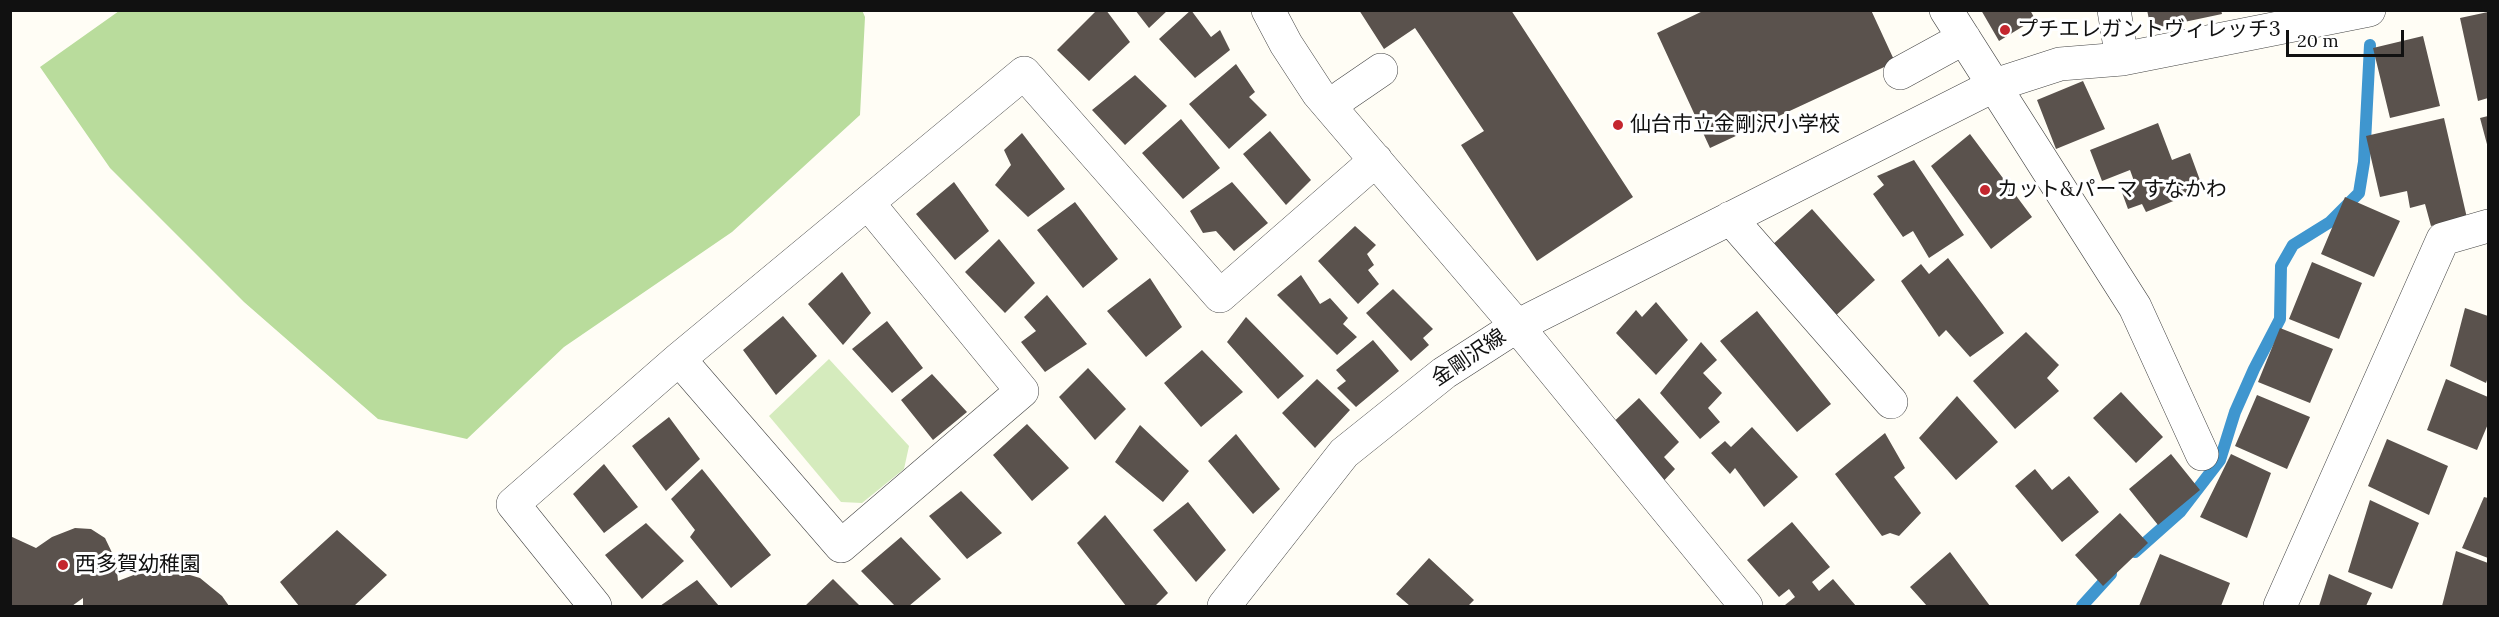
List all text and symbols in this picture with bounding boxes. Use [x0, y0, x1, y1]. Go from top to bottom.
place label: プチエレガントヴィレッチ3 [2017, 17, 2281, 43]
scale bar [2289, 18, 2408, 56]
marker: プチエレガントヴィレッチ3 [1998, 23, 2012, 37]
text: 20 m [2297, 29, 2339, 52]
place label: 仙台市立金剛沢小学校 [1630, 112, 1840, 138]
marker: 仙台市立金剛沢小学校 [1611, 118, 1625, 132]
place label: カット&パーマ すなかわ [1997, 177, 2227, 203]
marker: カット&パーマ すなかわ [1978, 183, 1992, 197]
street label: 金剛沢線 [1427, 324, 1511, 392]
place label: 西多賀幼稚園 [75, 552, 201, 578]
marker: 西多賀幼稚園 [56, 558, 70, 572]

